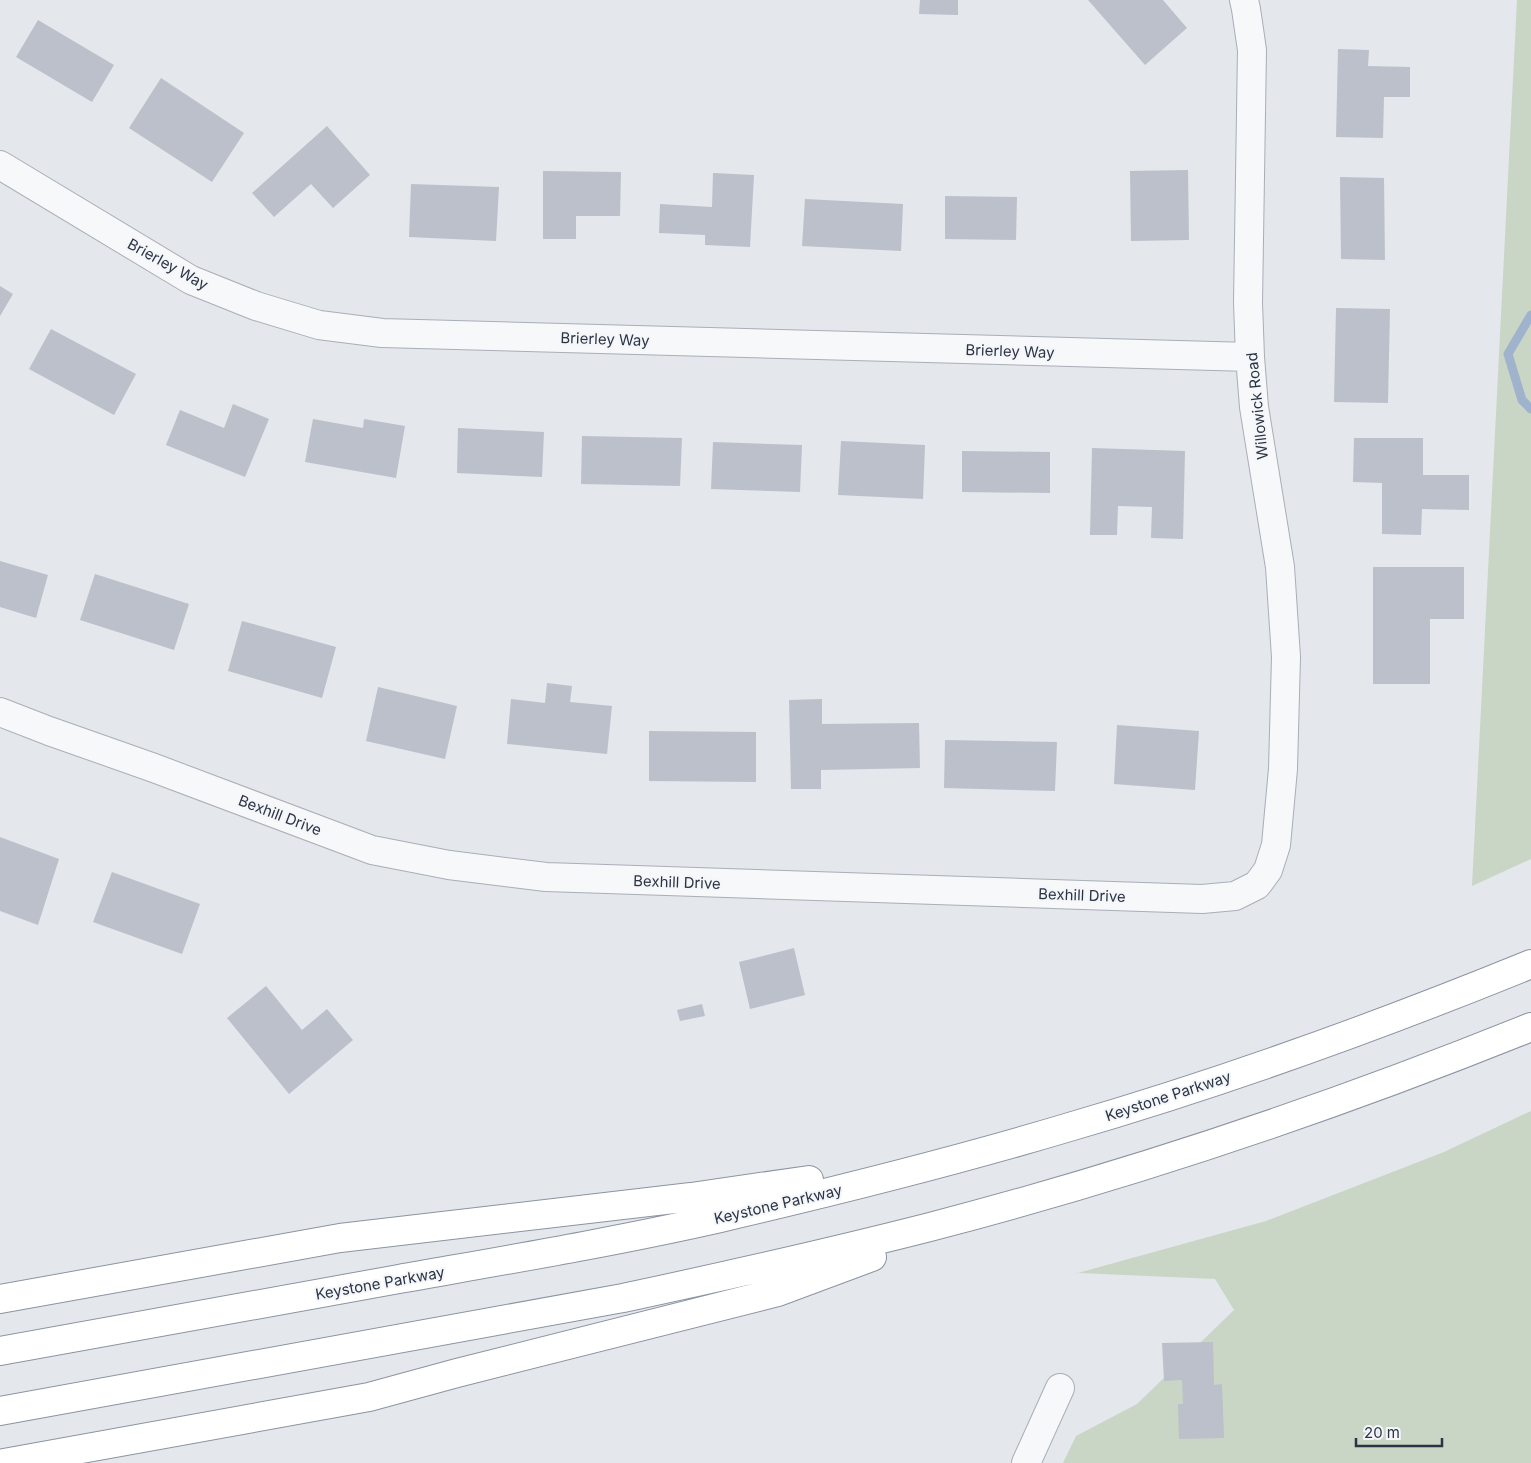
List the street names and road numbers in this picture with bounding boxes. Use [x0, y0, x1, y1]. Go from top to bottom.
street label: Brierley Way [124, 234, 212, 294]
street label: Brierley Way [560, 328, 651, 350]
street label: Brierley Way [965, 340, 1056, 362]
street label: Willowick Road [1242, 352, 1272, 460]
street label: Bexhill Drive [236, 790, 324, 840]
street label: Bexhill Drive [633, 871, 721, 893]
street label: Bexhill Drive [1038, 884, 1126, 906]
street label: Keystone Parkway [1103, 1067, 1234, 1125]
street label: Keystone Parkway [712, 1180, 844, 1228]
street label: Keystone Parkway [314, 1262, 447, 1304]

